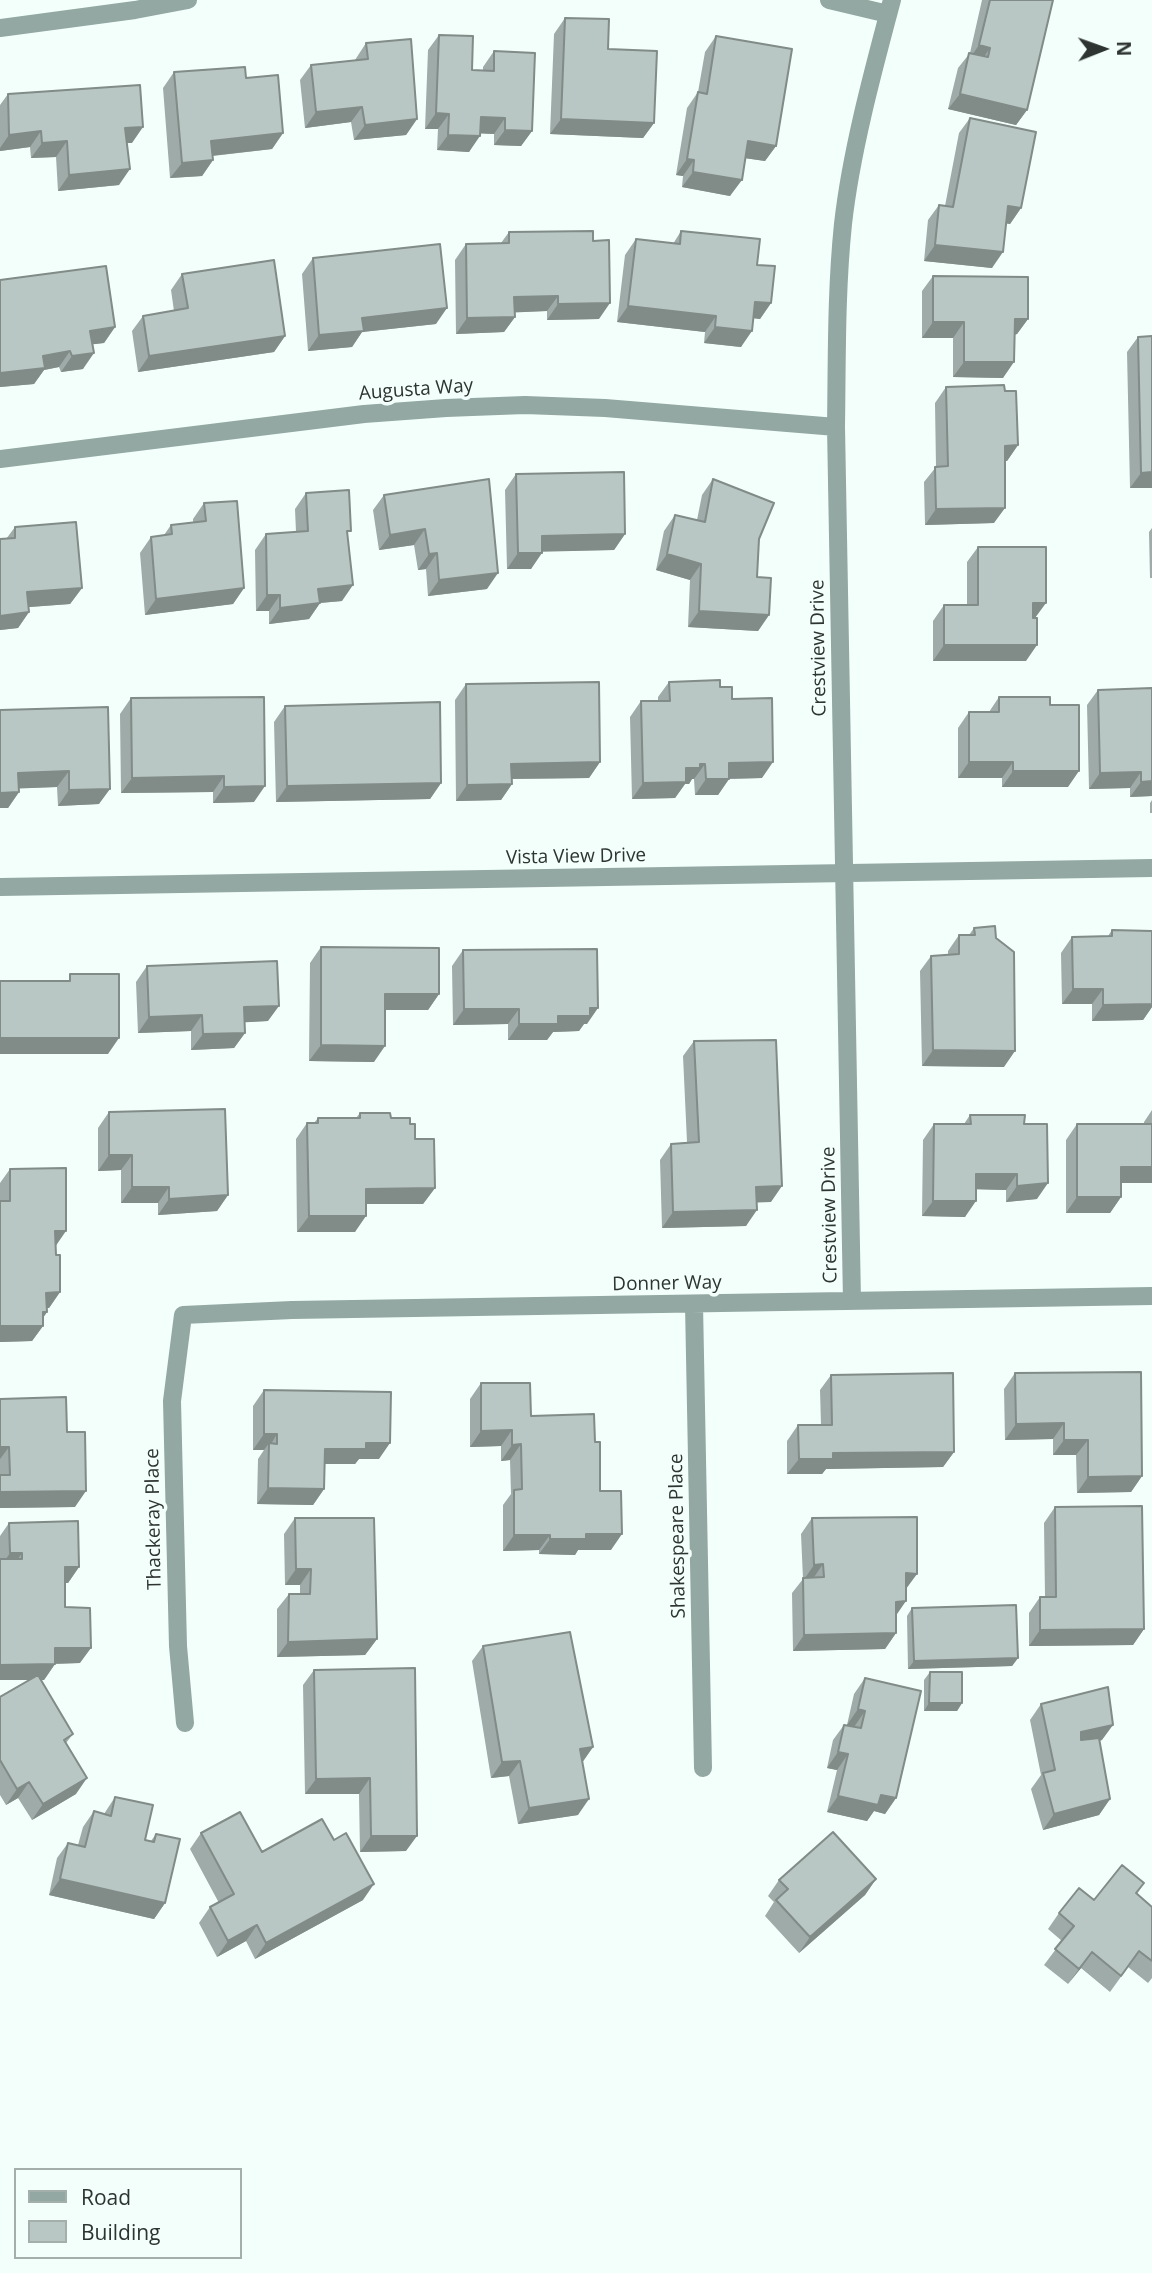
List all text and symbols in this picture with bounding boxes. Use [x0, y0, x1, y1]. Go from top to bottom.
north arrow [1068, 14, 1138, 84]
text: N [1111, 41, 1137, 57]
street label: Augusta Way [358, 375, 474, 405]
street label: Crestview Drive [806, 579, 832, 717]
street label: Vista View Drive [506, 844, 646, 870]
street label: Crestview Drive [817, 1146, 843, 1284]
street label: Donner Way [612, 1272, 722, 1296]
street label: Thackeray Place [141, 1448, 167, 1590]
street label: Shakespeare Place [665, 1453, 691, 1619]
legend [14, 2168, 242, 2259]
text: Road [81, 2183, 131, 2211]
text: Building [81, 2218, 160, 2246]

